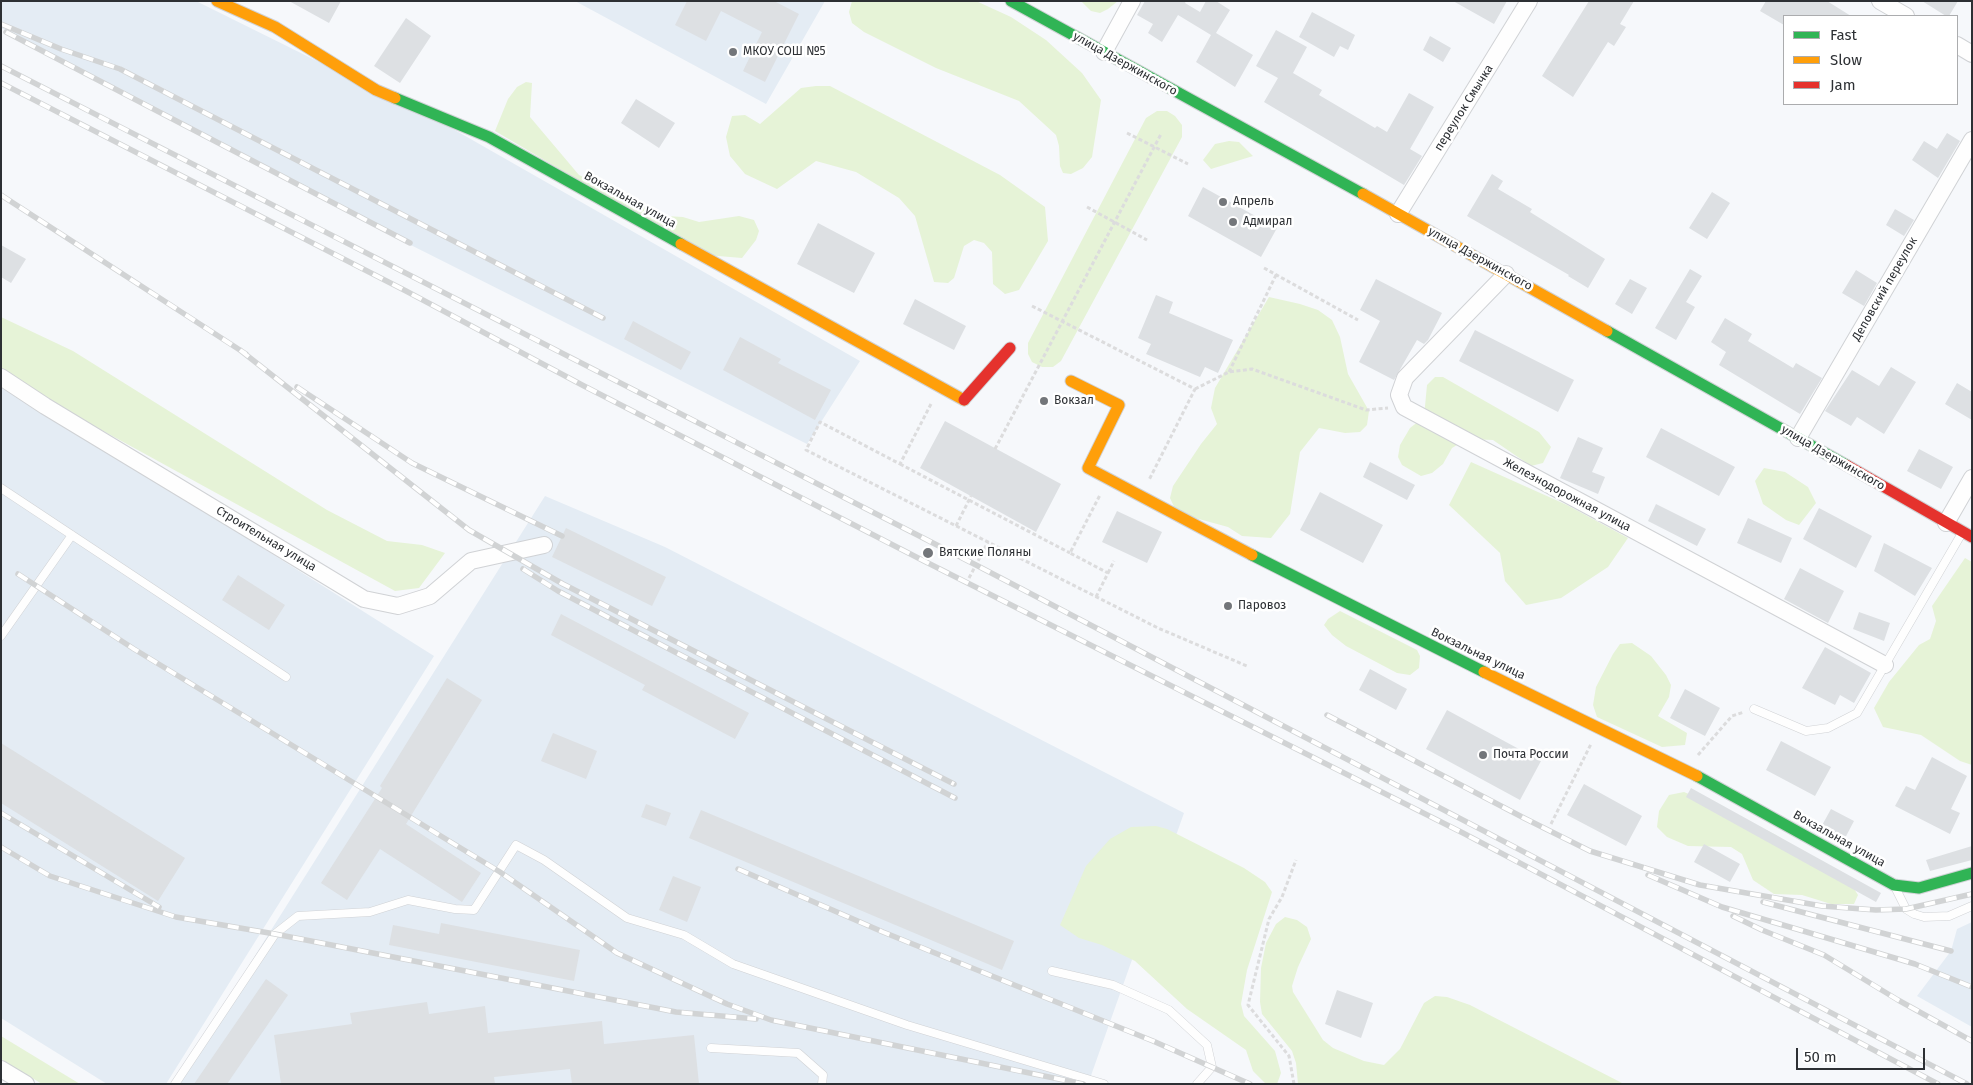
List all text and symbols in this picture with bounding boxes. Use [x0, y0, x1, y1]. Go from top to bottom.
legend [1783, 15, 1958, 105]
text: Fast [1830, 26, 1857, 44]
street label: улица Дзержинского [1070, 29, 1180, 99]
place label: МКОУ СОШ №5 [743, 45, 826, 59]
marker: МКОУ СОШ №5 [727, 46, 739, 58]
text: Slow [1830, 51, 1862, 69]
street label: переулок Смычка [1432, 62, 1496, 154]
text: Jam [1830, 76, 1856, 94]
street label: Вокзальная улица [582, 169, 678, 231]
place label: Апрель [1233, 195, 1274, 209]
marker: Апрель [1217, 196, 1229, 208]
place label: Адмирал [1243, 215, 1292, 229]
marker: Адмирал [1227, 216, 1239, 228]
street label: улица Дзержинского [1425, 224, 1535, 294]
street label: Деповский переулок [1849, 235, 1921, 343]
place label: Вокзал [1054, 394, 1094, 408]
marker: Вокзал [1038, 395, 1050, 407]
street label: улица Дзержинского [1779, 422, 1887, 494]
street label: Железнодорожная улица [1501, 455, 1633, 535]
street label: Строительная улица [213, 503, 319, 575]
marker: Вятские Поляны [921, 546, 935, 560]
place label: Вятские Поляны [939, 546, 1031, 560]
place label: Паровоз [1238, 599, 1286, 613]
marker: Паровоз [1222, 600, 1234, 612]
street label: Вокзальная улица [1429, 625, 1527, 683]
place label: Почта России [1493, 748, 1569, 762]
marker: Почта России [1477, 749, 1489, 761]
street label: Вокзальная улица [1791, 808, 1887, 870]
scale bar [1798, 1038, 1927, 1070]
text: 50 m [1804, 1048, 1837, 1066]

